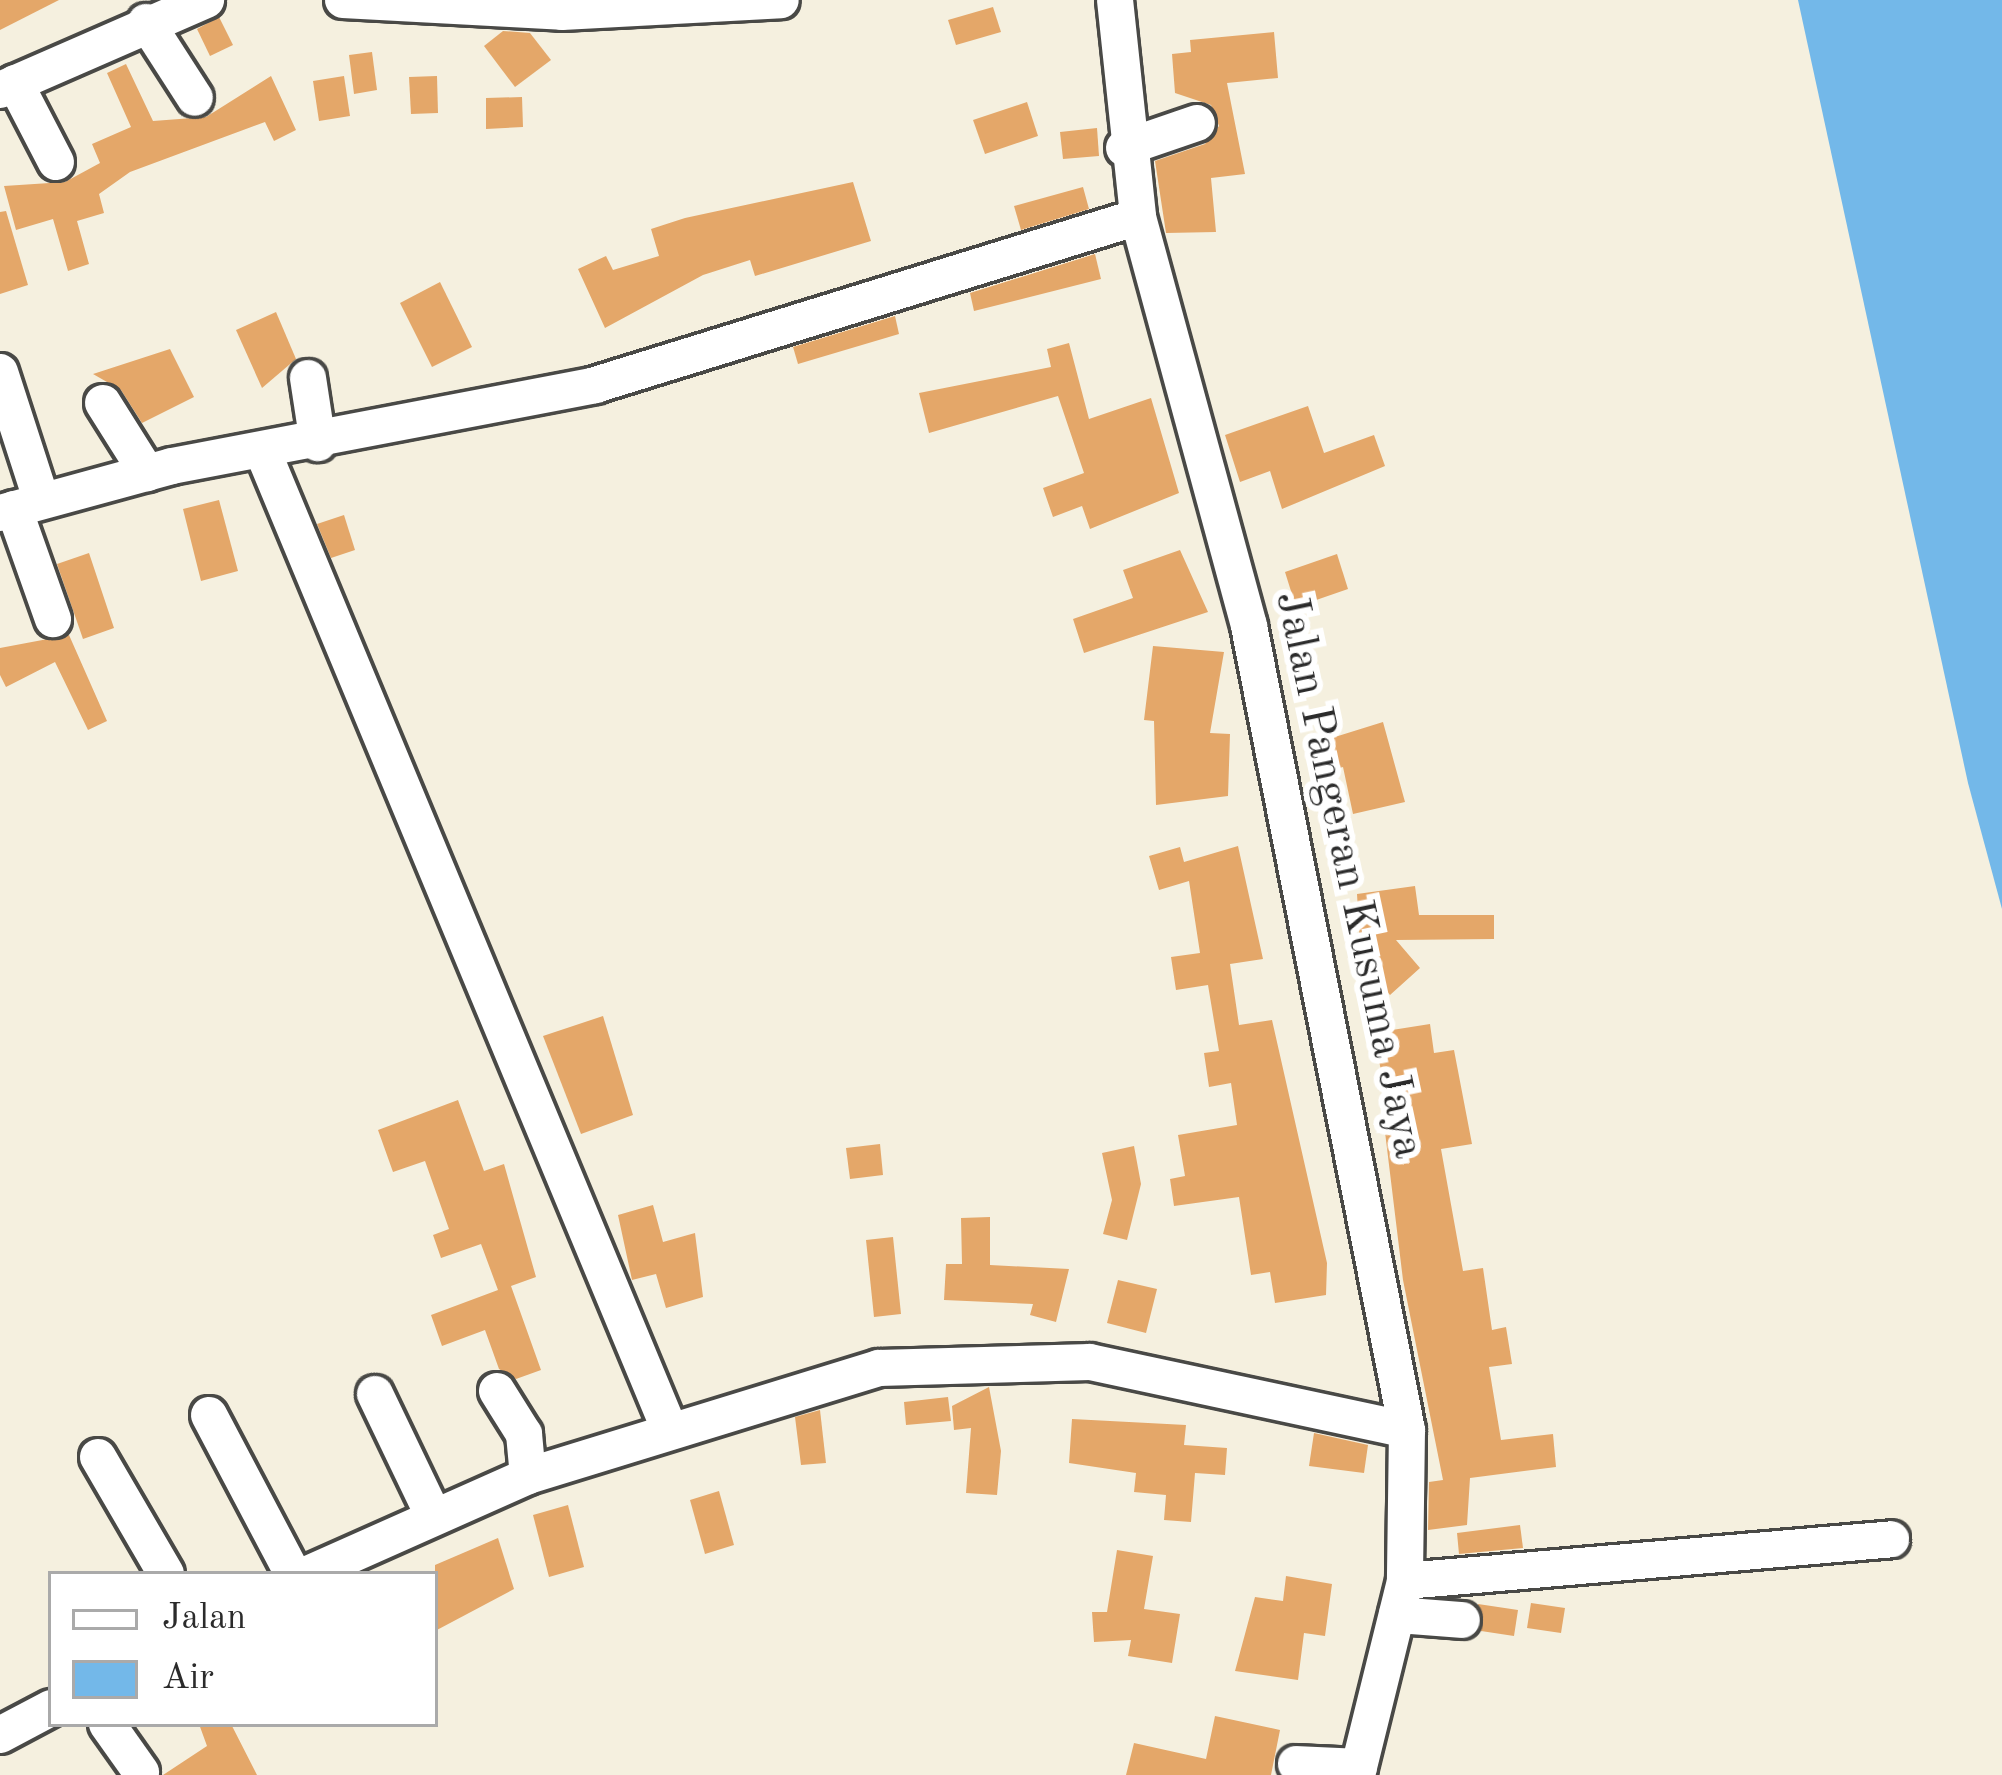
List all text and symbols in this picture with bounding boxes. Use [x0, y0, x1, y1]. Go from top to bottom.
street label: Jalan Pangeran Kusuma Jaya [1261, 587, 1435, 1163]
legend [48, 1571, 438, 1727]
text: Jalan [162, 1601, 246, 1637]
text: Air [162, 1661, 214, 1697]

